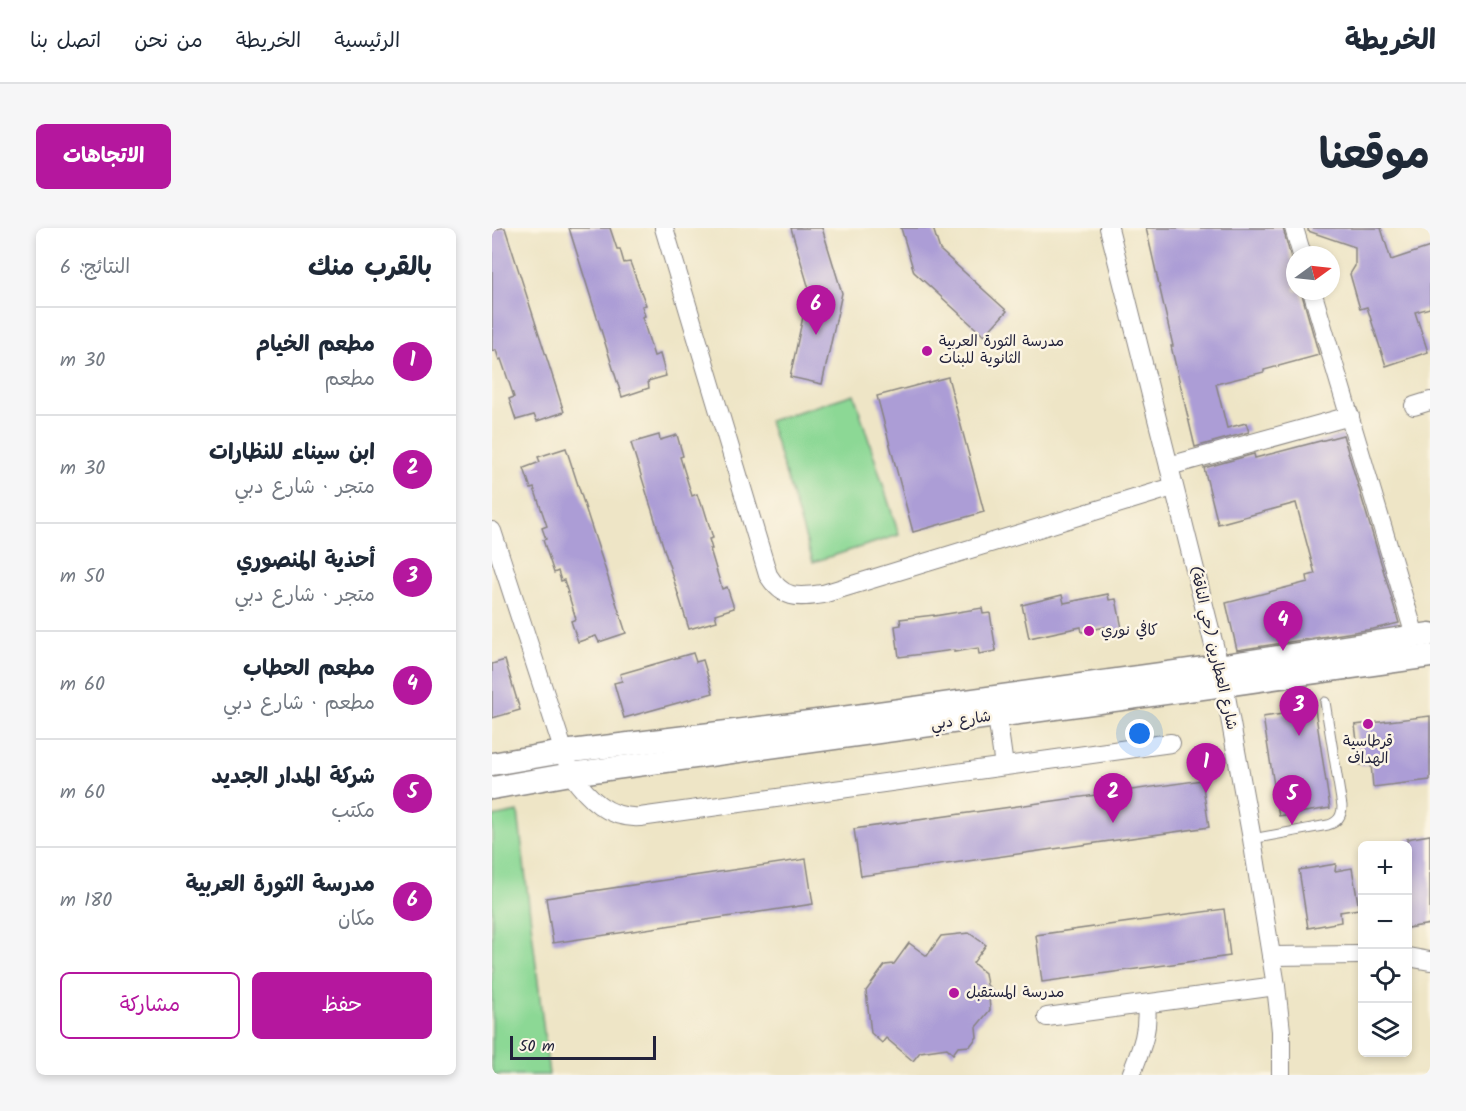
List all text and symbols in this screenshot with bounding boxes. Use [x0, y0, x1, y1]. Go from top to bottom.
text: الخريطة [1345, 19, 1436, 64]
text: اتصل بنا [30, 25, 101, 58]
text: من نحن [134, 25, 203, 58]
text: الخريطة [236, 25, 301, 58]
text: الرئيسية [334, 25, 400, 58]
text: موقعنا [1319, 123, 1430, 190]
button: الاتجاهات [36, 124, 171, 189]
north arrow [1286, 246, 1340, 300]
text: بالقرب منك [308, 247, 432, 289]
text: النتائج: 6 [60, 252, 130, 284]
pin: 6 [796, 285, 836, 335]
text: مطعم الخيام [256, 328, 375, 363]
place label: مدرسة الثورة العربية الثانوية للبنات [939, 330, 1064, 371]
marker: مدرسة الثورة العربية الثانوية للبنات [920, 344, 934, 358]
text: 30 m [60, 345, 105, 377]
text: 1 [409, 345, 416, 377]
text: مطعم [324, 364, 375, 396]
text: ابن سيناء للنظارات [209, 436, 375, 471]
text: 30 m [60, 453, 105, 485]
text: 2 [407, 453, 418, 485]
text: متجر · شارع دبي [234, 472, 375, 504]
text: أحذية المنصوري [236, 544, 375, 579]
text: 50 m [60, 561, 105, 593]
text: 3 [407, 561, 418, 593]
street label: شارع العطارين (حي الناقة) [1182, 564, 1244, 732]
text: متجر · شارع دبي [234, 580, 375, 612]
pin: 4 [1264, 602, 1302, 651]
place label: كافي نوري [1101, 619, 1158, 643]
marker: كافي نوري [1082, 624, 1096, 638]
text: مطعم الحطاب [243, 652, 375, 687]
text: 60 m [60, 669, 105, 701]
text: 4 [407, 669, 418, 701]
pin: 3 [1280, 686, 1318, 736]
text: مطعم · شارع دبي [223, 688, 375, 720]
street label: شارع دبي [929, 705, 993, 737]
marker: قرطاسية الهداف [1361, 717, 1375, 731]
your location [1125, 719, 1154, 748]
place label: قرطاسية الهداف [1343, 730, 1393, 771]
pin: 1 [1186, 744, 1226, 793]
text: شركة المدار الجديد [211, 760, 375, 795]
pin: 2 [1094, 774, 1132, 823]
pin: 5 [1272, 776, 1312, 825]
text: 60 m [60, 777, 105, 809]
text: 5 [407, 777, 418, 809]
text: مكتب [331, 796, 375, 828]
map controls [1358, 841, 1412, 1057]
button: + [1358, 841, 1412, 895]
text: مدرسة الثورة العربية [185, 868, 375, 903]
text: 180 m [60, 885, 112, 917]
text: 6 [407, 885, 418, 917]
button: − [1358, 895, 1412, 949]
text: مكان [338, 904, 375, 936]
button: locate [1358, 949, 1412, 1003]
button: مشاركة [60, 972, 240, 1039]
button: حفظ [252, 972, 432, 1039]
place label: مدرسة المستقبل [966, 981, 1064, 1005]
marker: مدرسة المستقبل [947, 986, 961, 1000]
button: layers [1358, 1003, 1412, 1057]
scale bar [510, 1033, 656, 1060]
text: 50 m [519, 1034, 555, 1059]

